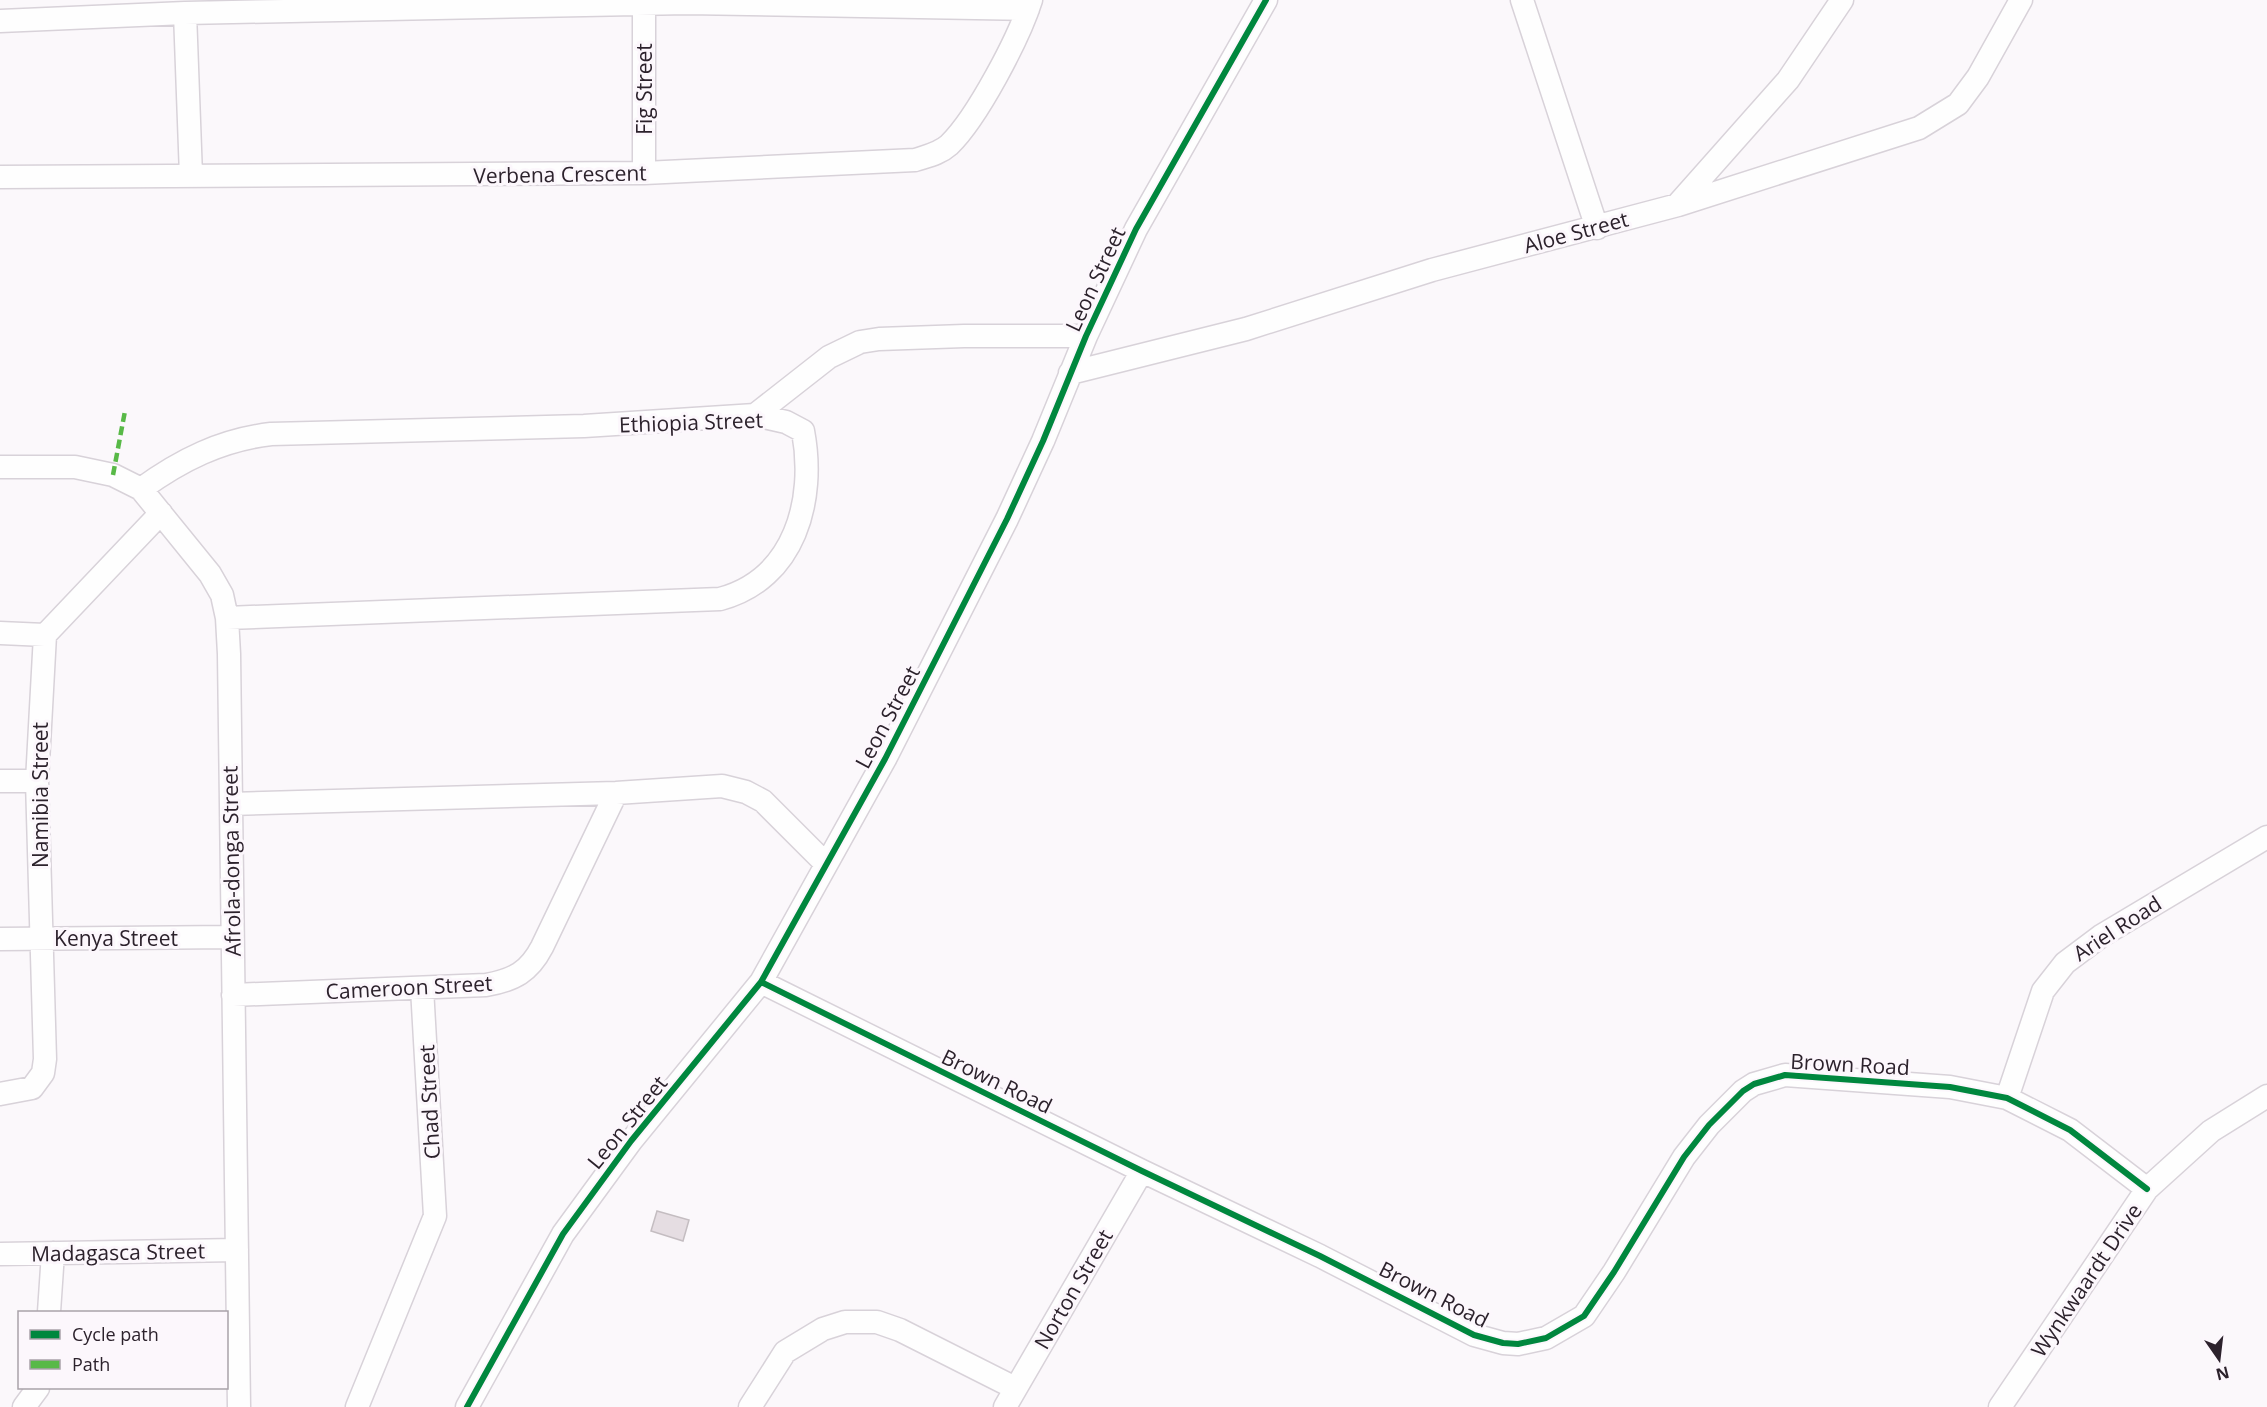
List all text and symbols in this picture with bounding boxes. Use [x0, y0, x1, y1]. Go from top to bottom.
street label: Fig Street [630, 43, 658, 135]
street label: Verbena Crescent [473, 158, 647, 190]
street label: Aloe Street [1521, 205, 1631, 259]
street label: Leon Street [1059, 222, 1131, 336]
street label: Ethiopia Street [619, 405, 763, 439]
street label: Leon Street [848, 661, 926, 773]
street label: Namibia Street [26, 722, 54, 868]
street label: Afrola-donga Street [215, 765, 247, 957]
street label: Ariel Road [2068, 889, 2166, 967]
street label: Kenya Street [54, 924, 178, 952]
street label: Cameroon Street [325, 969, 493, 1005]
street label: Brown Road [937, 1042, 1057, 1120]
street label: Chad Street [412, 1044, 446, 1160]
street label: Brown Road [1790, 1047, 1910, 1081]
street label: Leon Street [581, 1070, 673, 1174]
street label: Wynkwaardt Drive [2024, 1198, 2148, 1362]
street label: Norton Street [1027, 1224, 1119, 1354]
street label: Madagasca Street [31, 1236, 205, 1268]
street label: Brown Road [1374, 1254, 1494, 1334]
legend [18, 1311, 228, 1389]
text: Cycle path [72, 1322, 159, 1346]
north arrow [2189, 1329, 2249, 1389]
text: Path [72, 1352, 110, 1376]
text: N [2214, 1361, 2232, 1386]

